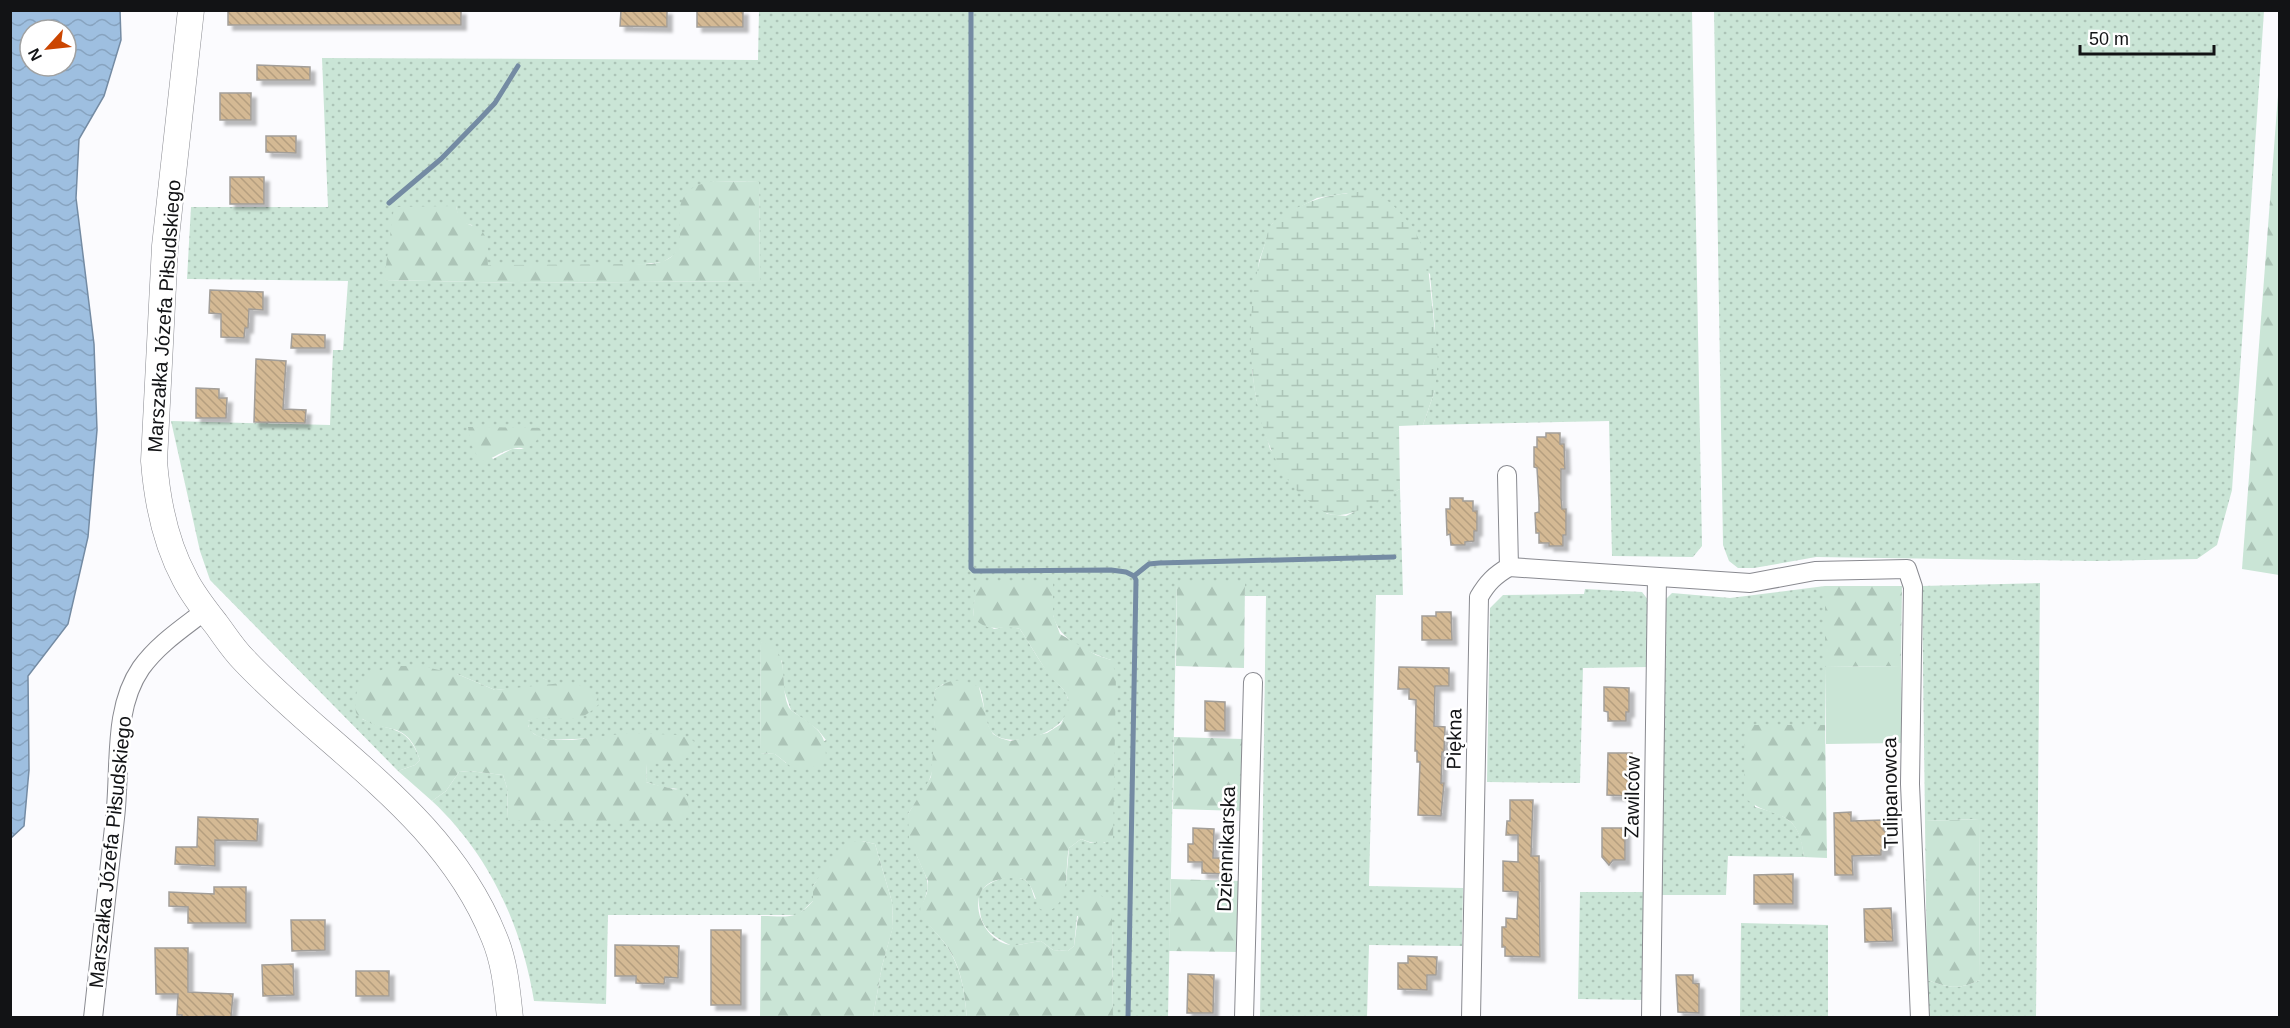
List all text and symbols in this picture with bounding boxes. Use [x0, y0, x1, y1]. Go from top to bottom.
north arrow [18, 18, 78, 78]
scale bar [2080, 18, 2214, 56]
text: 50 m [2089, 29, 2129, 49]
text: N [25, 46, 45, 64]
street label: Marszałka Józefa Piłsudskiego [143, 179, 185, 453]
street label: Piękna [1442, 707, 1466, 770]
street label: Marszałka Józefa Piłsudskiego [85, 715, 135, 989]
street label: Tulipanowca [1878, 736, 1902, 849]
street label: Zawilców [1620, 755, 1644, 838]
street label: Dziennikarska [1213, 785, 1239, 912]

